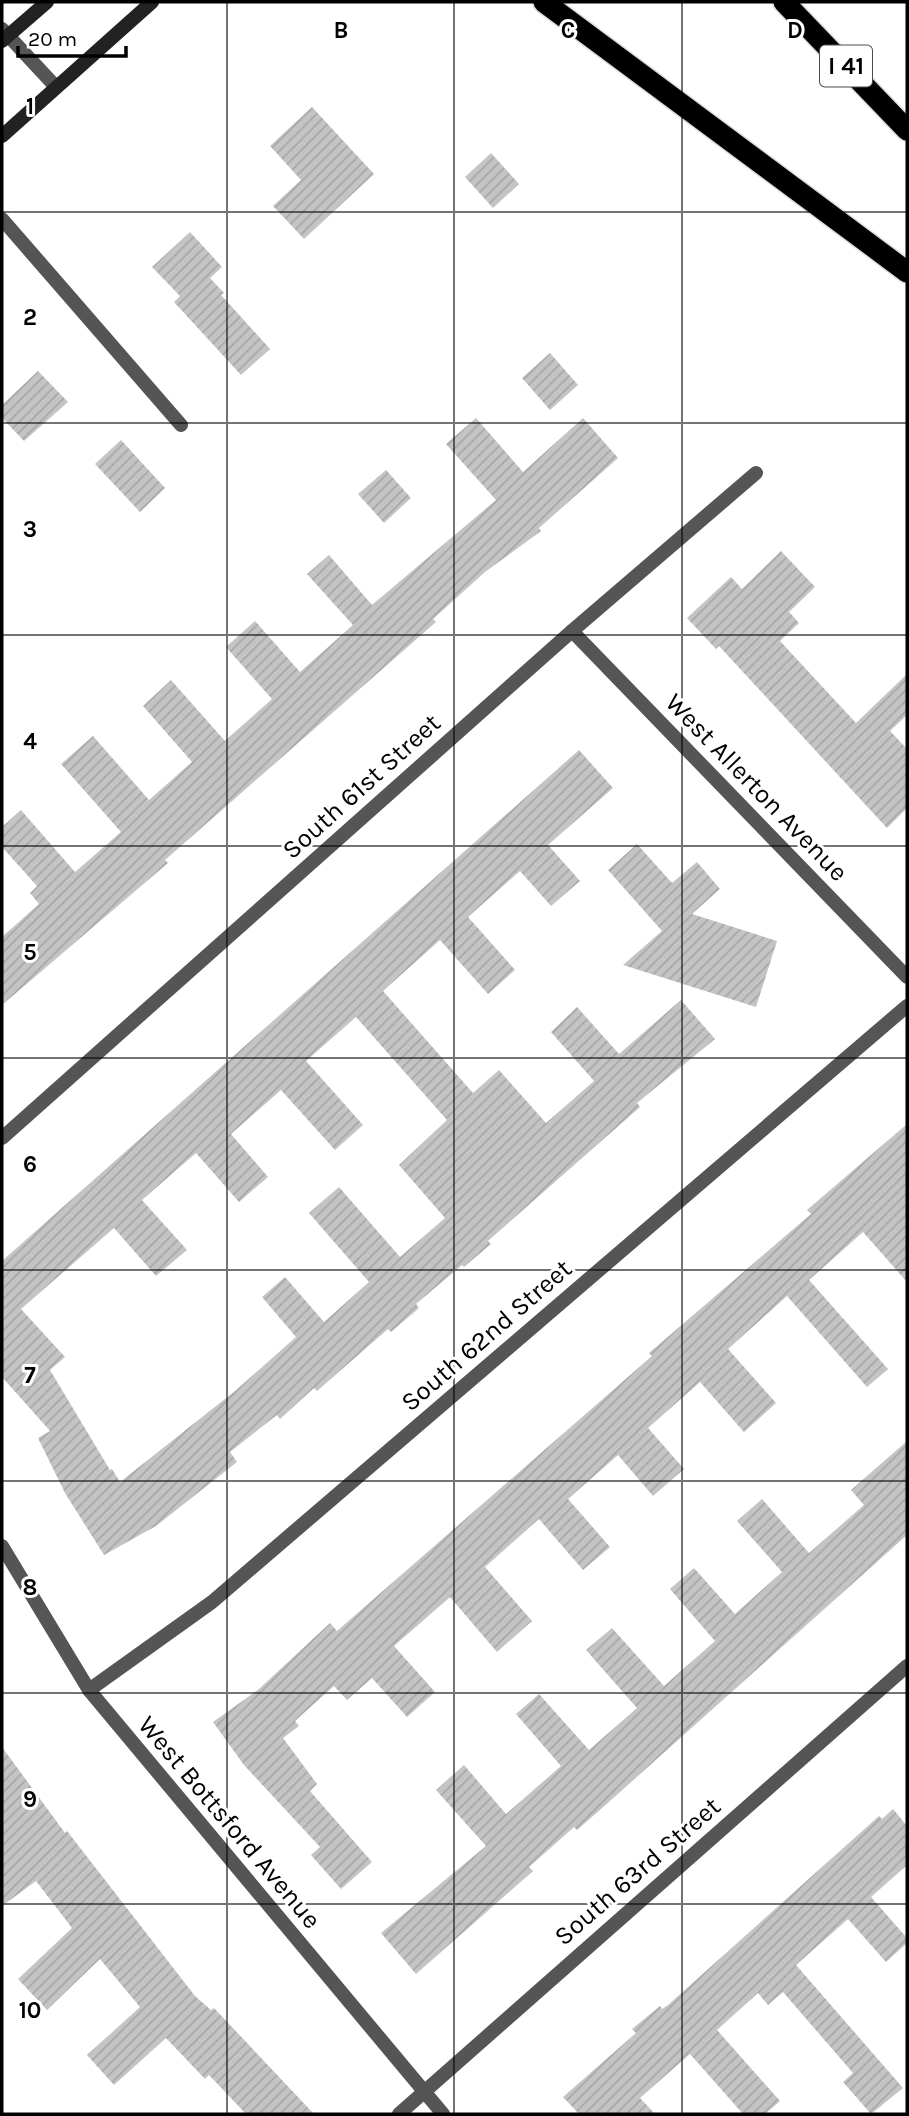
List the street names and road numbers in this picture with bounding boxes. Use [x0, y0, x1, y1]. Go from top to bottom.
road number: I 41 [820, 46, 872, 86]
street label: West Allerton Avenue [659, 687, 854, 888]
street label: South 61st Street [276, 707, 447, 865]
street label: South 62nd Street [395, 1253, 578, 1418]
street label: West Bottsford Avenue [132, 1710, 328, 1935]
street label: South 63rd Street [548, 1791, 727, 1952]

